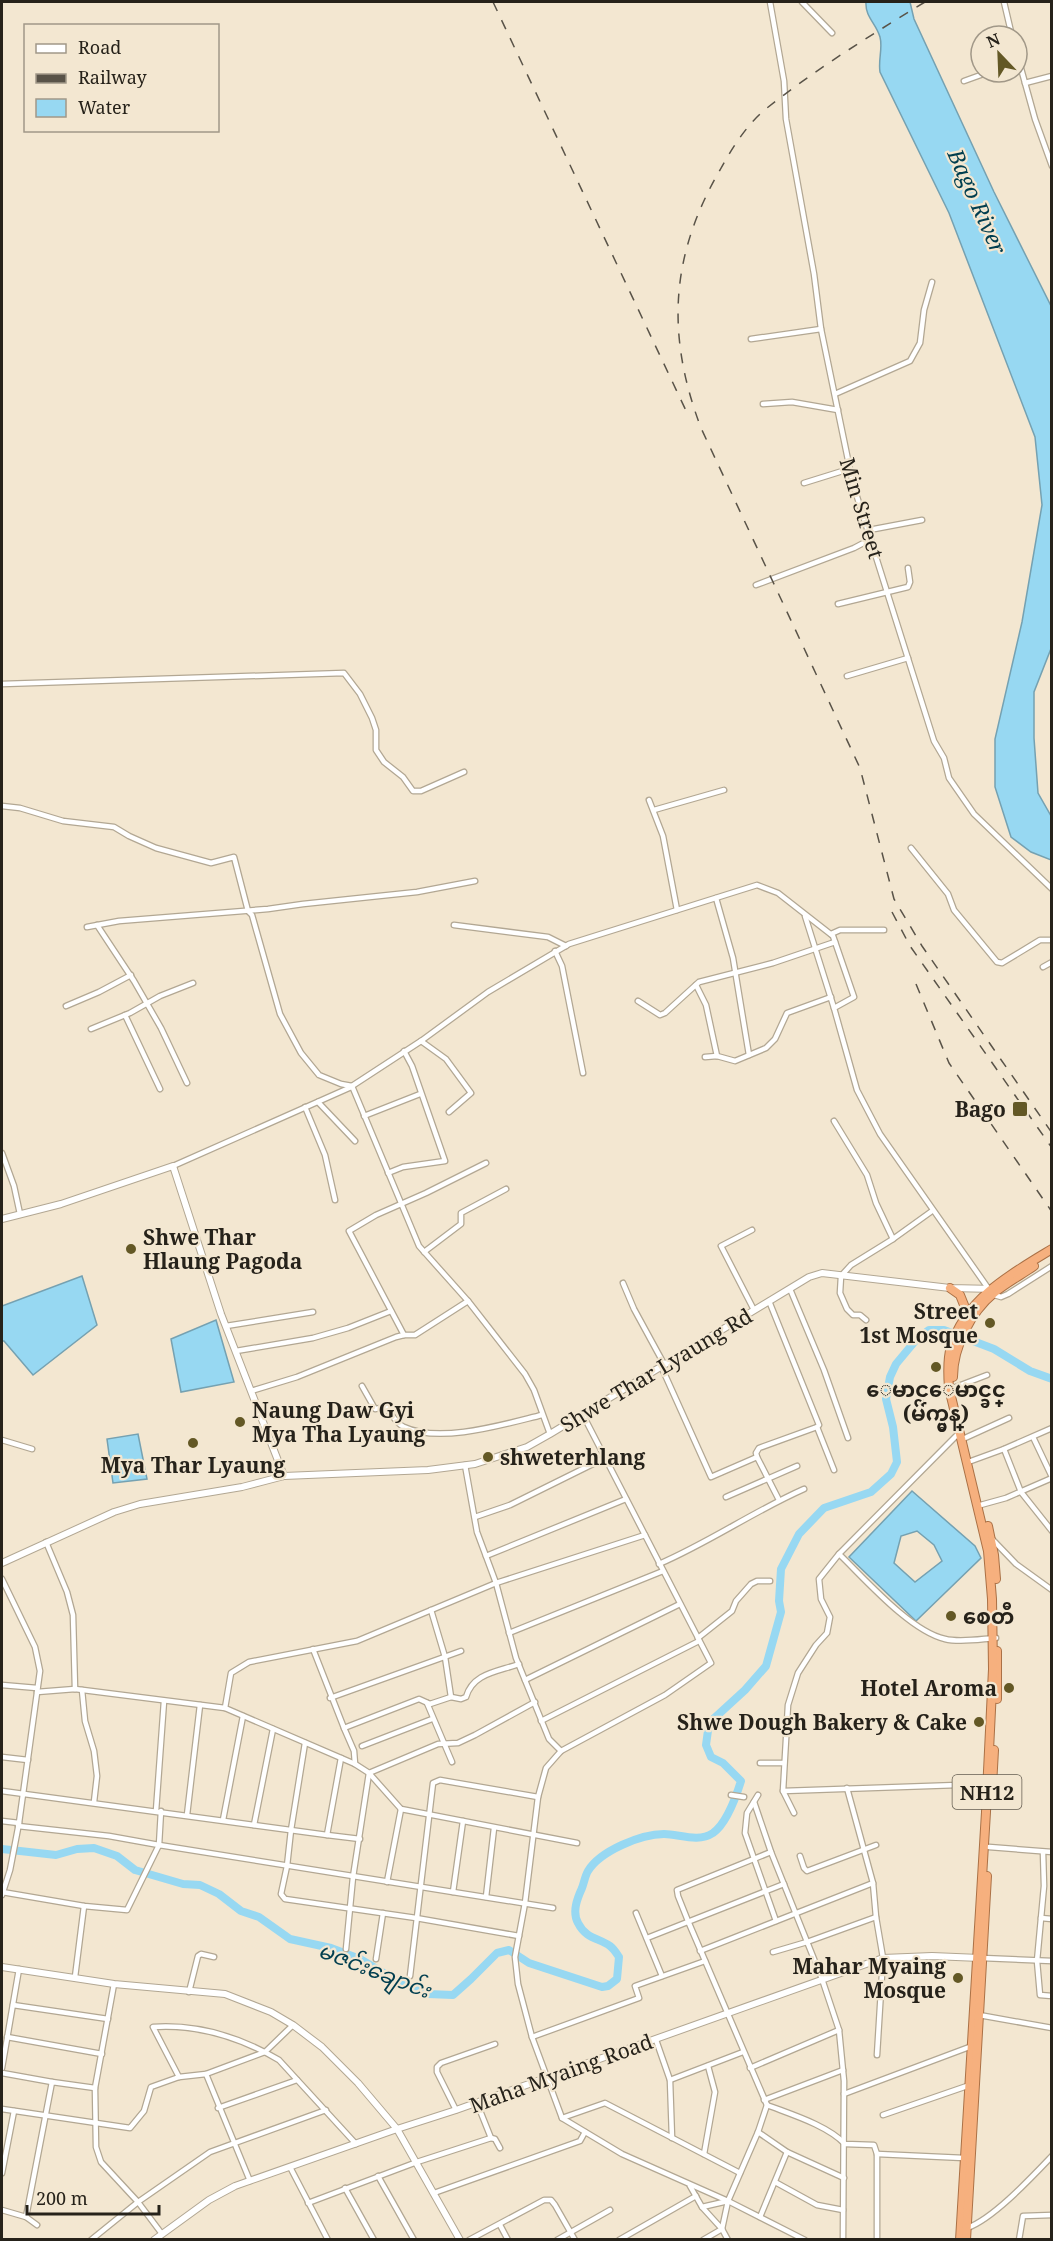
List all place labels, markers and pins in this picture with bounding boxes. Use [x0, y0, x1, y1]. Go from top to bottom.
place label: Bago [955, 1095, 1006, 1123]
marker: Bago [1011, 1100, 1029, 1118]
place label: Shwe Thar Hlaung Pagoda [143, 1223, 302, 1275]
marker: Shwe Thar Hlaung Pagoda [124, 1242, 138, 1256]
place label: Street 1st Mosque [859, 1297, 978, 1349]
marker: Street 1st Mosque [983, 1316, 997, 1330]
marker: ေမာင္ေမာင္ခင္ (မ်က္မွန္) [929, 1360, 943, 1374]
place label: ေမာင္ေမာင္ခင္ (မ်က္မွန္) [866, 1375, 1006, 1432]
place label: Naung Daw Gyi Mya Tha Lyaung [252, 1396, 426, 1448]
marker: Naung Daw Gyi Mya Tha Lyaung [233, 1415, 247, 1429]
marker: Mya Thar Lyaung [186, 1436, 200, 1450]
place label: shweterhlang [500, 1443, 646, 1471]
marker: shweterhlang [481, 1450, 495, 1464]
place label: Mya Thar Lyaung [101, 1451, 286, 1479]
place label: စေတီ [963, 1602, 1014, 1630]
marker: စေတီ [944, 1609, 958, 1623]
place label: Hotel Aroma [861, 1674, 997, 1702]
marker: Hotel Aroma [1002, 1681, 1016, 1695]
place label: Shwe Dough Bakery & Cake [677, 1708, 967, 1736]
marker: Shwe Dough Bakery & Cake [972, 1715, 986, 1729]
place label: Mahar Myaing Mosque [792, 1952, 946, 2004]
marker: Mahar Myaing Mosque [951, 1971, 965, 1985]

